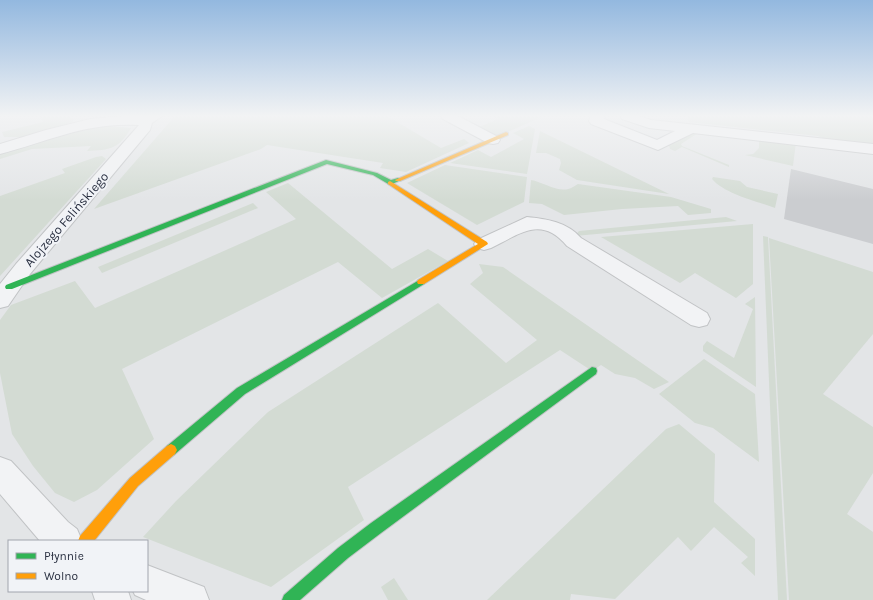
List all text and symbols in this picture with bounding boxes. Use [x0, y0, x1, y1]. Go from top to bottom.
street label: Alojzego Felińskiego [21, 169, 111, 270]
legend [8, 540, 148, 592]
text: Płynnie [44, 549, 84, 563]
text: Wolno [44, 569, 78, 583]

